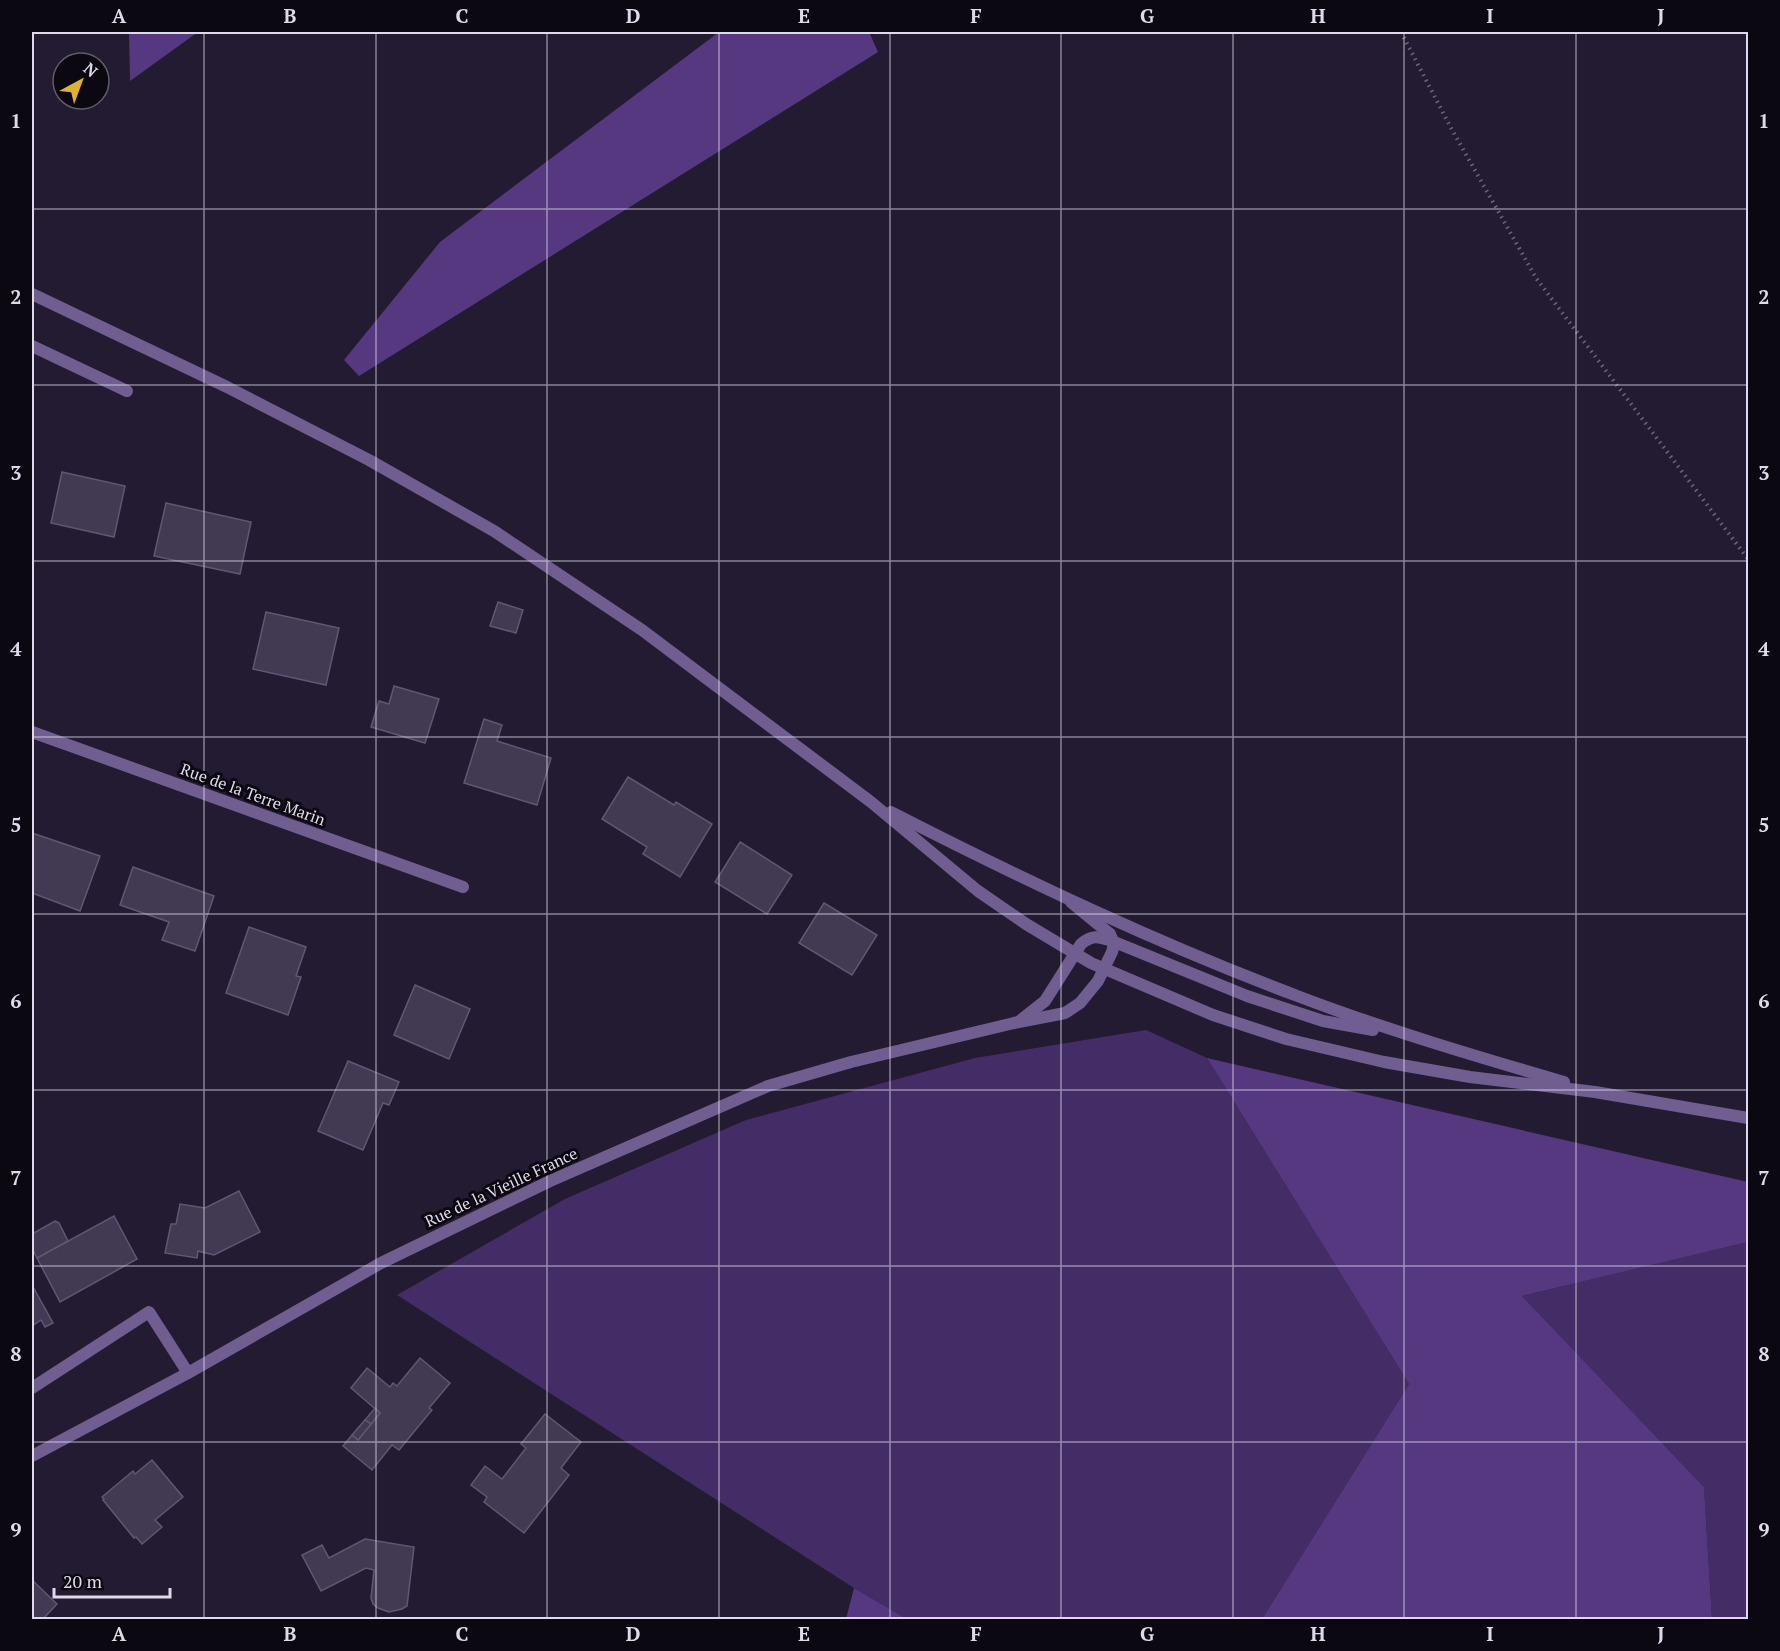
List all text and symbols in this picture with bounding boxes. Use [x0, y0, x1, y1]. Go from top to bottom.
text: A [112, 2, 127, 29]
text: B [284, 2, 297, 29]
text: C [455, 2, 469, 29]
text: D [626, 2, 640, 29]
text: E [798, 2, 810, 29]
text: F [970, 2, 982, 29]
text: G [1140, 2, 1154, 29]
text: H [1310, 2, 1326, 29]
text: I [1486, 2, 1494, 29]
text: J [1657, 2, 1665, 29]
north arrow [51, 51, 111, 111]
text: N [79, 57, 103, 82]
text: 1 [10, 107, 22, 134]
text: 1 [1758, 107, 1770, 134]
text: 2 [10, 283, 22, 310]
text: 2 [1758, 283, 1770, 310]
text: 3 [10, 459, 22, 486]
text: 3 [1758, 459, 1770, 486]
text: 4 [10, 635, 22, 662]
text: 4 [1758, 635, 1770, 662]
street label: Rue de la Terre Marin [178, 758, 329, 831]
text: 5 [10, 811, 22, 838]
text: 5 [1758, 811, 1770, 838]
text: 6 [10, 987, 22, 1014]
text: 6 [1758, 987, 1770, 1014]
street label: Rue de la Vieille France [421, 1142, 581, 1232]
text: 7 [10, 1164, 22, 1191]
text: 7 [1758, 1164, 1770, 1191]
text: 8 [10, 1340, 22, 1367]
text: 8 [1758, 1340, 1770, 1367]
text: 9 [10, 1516, 22, 1543]
text: 9 [1758, 1516, 1770, 1543]
scale bar [54, 1561, 170, 1599]
text: 20 m [63, 1569, 103, 1593]
text: A [112, 1620, 127, 1647]
text: B [284, 1620, 297, 1647]
text: C [455, 1620, 469, 1647]
text: D [626, 1620, 640, 1647]
text: E [798, 1620, 810, 1647]
text: F [970, 1620, 982, 1647]
text: G [1140, 1620, 1154, 1647]
text: H [1310, 1620, 1326, 1647]
text: I [1486, 1620, 1494, 1647]
text: J [1657, 1620, 1665, 1647]

